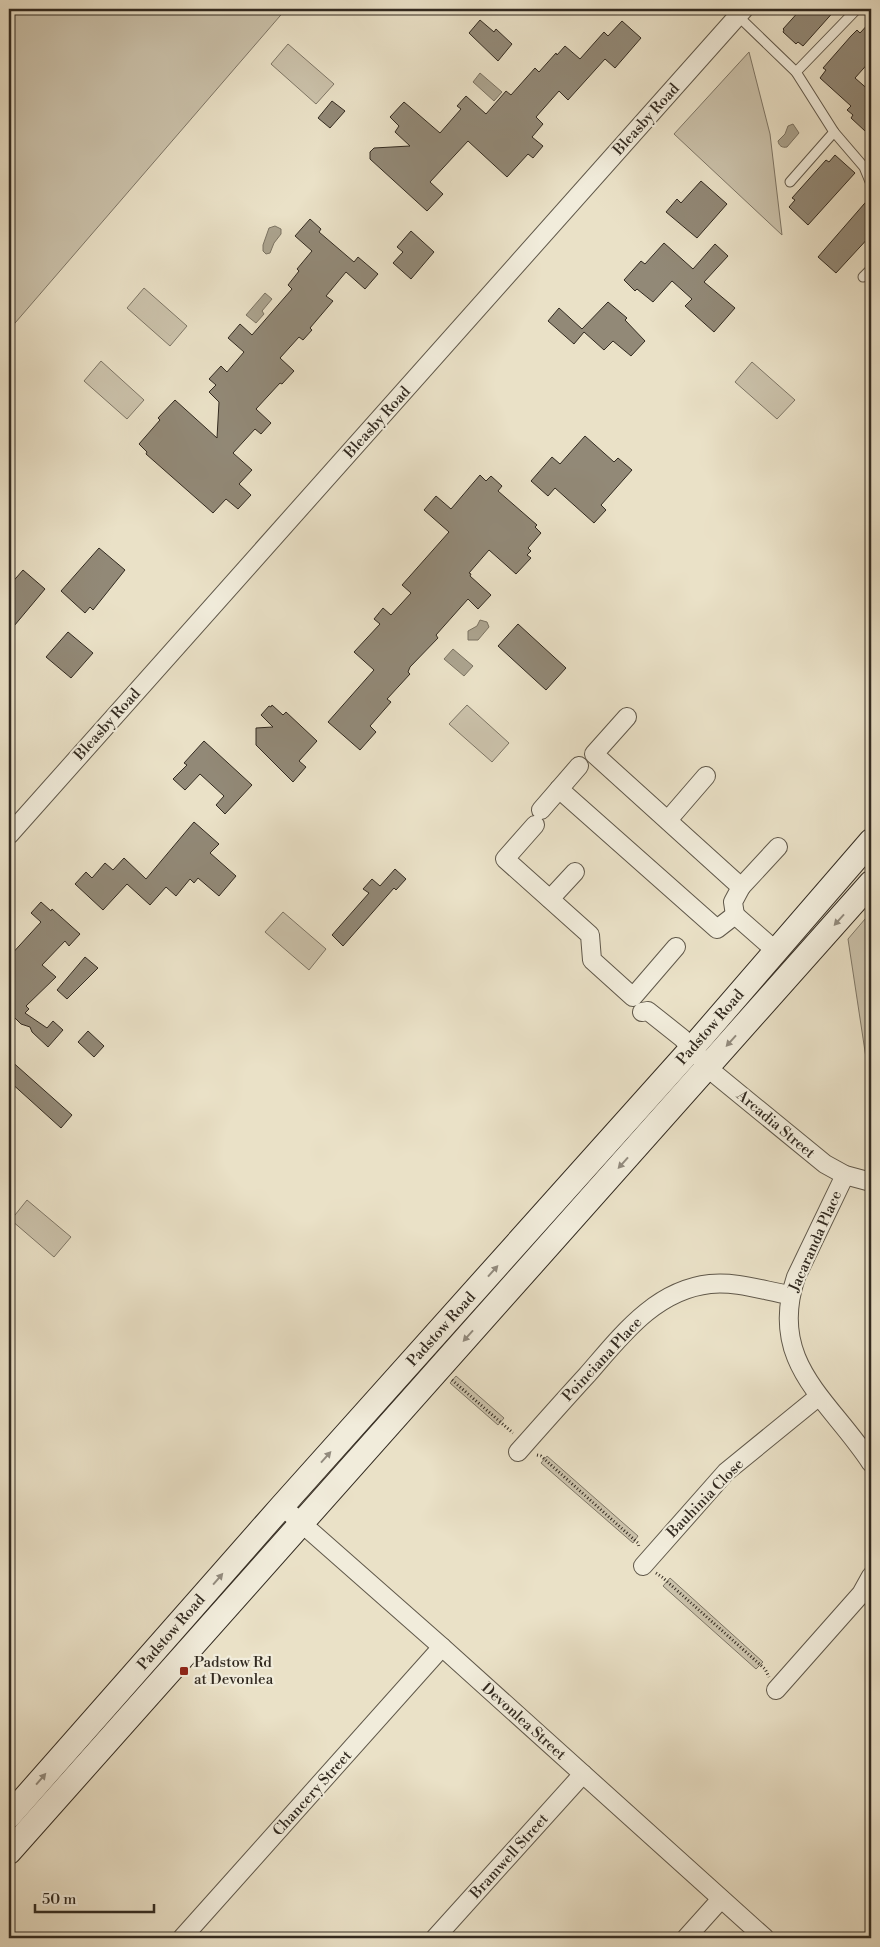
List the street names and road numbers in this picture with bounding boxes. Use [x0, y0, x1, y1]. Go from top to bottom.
street label: Bleasby Road [608, 79, 684, 160]
street label: Bleasby Road [339, 382, 415, 463]
street label: Bleasby Road [69, 684, 145, 765]
street label: Padstow Road [672, 985, 749, 1069]
street label: Arcadia Street [732, 1085, 819, 1163]
street label: Jacaranda Place [784, 1188, 846, 1296]
street label: Padstow Road [403, 1288, 480, 1371]
street label: Poinciana Place [558, 1313, 646, 1406]
street label: Bauhinia Close [662, 1455, 748, 1543]
street label: Padstow Road [133, 1590, 210, 1674]
street label: Devonlea Street [478, 1678, 570, 1765]
street label: Chancery Street [269, 1746, 356, 1840]
street label: Bramwell Street [465, 1809, 553, 1904]

